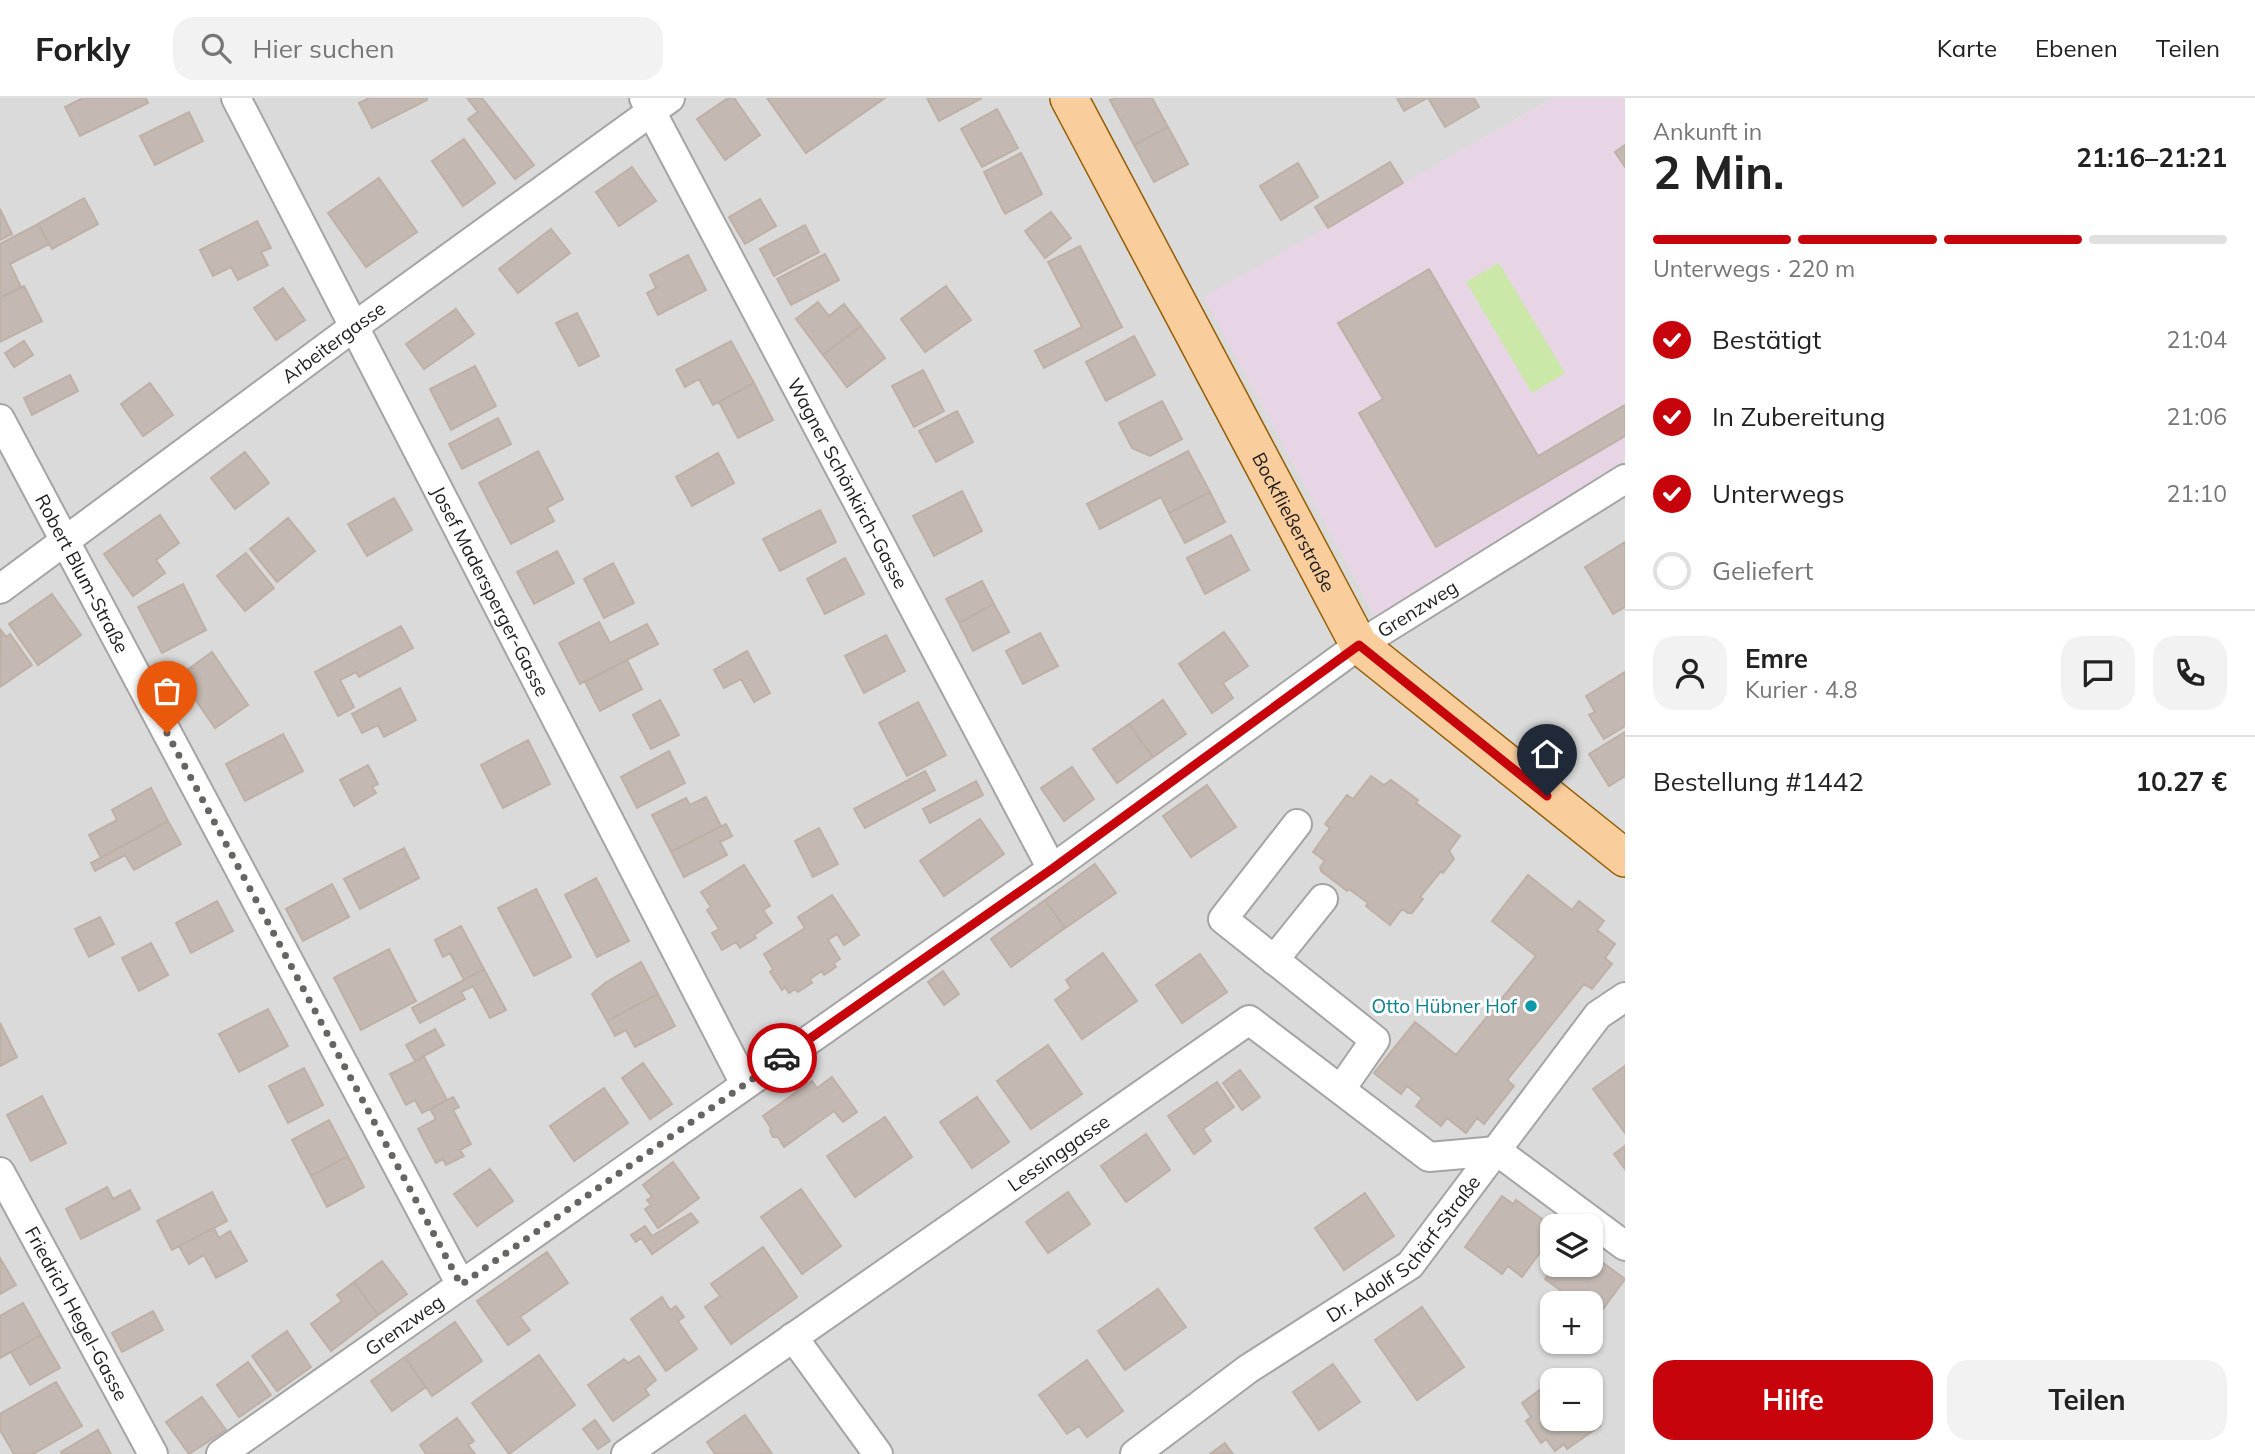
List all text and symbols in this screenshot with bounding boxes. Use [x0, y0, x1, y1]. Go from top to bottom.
search box [173, 17, 663, 80]
text: Forkly [35, 28, 131, 69]
icon: search [197, 29, 235, 67]
text: Hier suchen [253, 32, 394, 65]
text: Karte [1937, 33, 1997, 63]
text: Ebenen [2035, 33, 2118, 63]
text: Teilen [2156, 33, 2220, 63]
text: Ankunft in [1653, 117, 1762, 146]
text: 21:16–21:21 [2076, 141, 2227, 174]
text: 2 Min. [1653, 143, 1784, 201]
text: Unterwegs · 220 m [1653, 254, 1855, 283]
street label: Arbeitergasse [277, 296, 390, 388]
icon: check [1653, 321, 1691, 359]
text: Bestätigt [1712, 323, 1821, 356]
text: 21:04 [2167, 325, 2227, 354]
street label: Wagner Schönkirch-Gasse [782, 374, 913, 593]
icon: check [1653, 398, 1691, 436]
text: In Zubereitung [1712, 400, 1885, 433]
text: 21:06 [2167, 402, 2227, 431]
street label: Bockfließerstraße [1247, 448, 1341, 596]
icon: check [1653, 475, 1691, 513]
text: Unterwegs [1712, 477, 1845, 510]
text: 21:10 [2167, 479, 2227, 508]
street label: Josef Madersperger-Gasse [426, 482, 555, 700]
street label: Robert Blum-Straße [30, 490, 134, 657]
text: Geliefert [1712, 554, 1813, 587]
street label: Grenzweg [1373, 575, 1462, 643]
button: person [1653, 636, 1727, 710]
button: chat [2061, 636, 2135, 710]
button: phone [2153, 636, 2227, 710]
text: Emre [1745, 642, 1808, 675]
pin [137, 661, 197, 733]
icon: bag [148, 672, 186, 710]
text: Kurier · 4.8 [1745, 675, 1857, 704]
pin [1517, 724, 1577, 796]
icon: home [1528, 735, 1566, 773]
text: Bestellung #1442 [1653, 765, 1864, 798]
text: 10.27 € [2135, 765, 2227, 798]
place label: Otto Hübner Hof [1372, 994, 1518, 1018]
marker: Otto Hübner Hof [1523, 998, 1539, 1014]
courier [747, 1023, 817, 1093]
icon: car [763, 1039, 801, 1077]
street label: Lessinggasse [1003, 1109, 1114, 1197]
street label: Dr. Adolf Schärf-Straße [1322, 1170, 1485, 1328]
map controls [1540, 1214, 1603, 1431]
button: layers [1540, 1214, 1603, 1277]
street label: Friedrich Hegel-Gasse [20, 1222, 134, 1405]
street label: Grenzweg [360, 1289, 448, 1361]
button: + [1540, 1291, 1603, 1354]
button: Hilfe [1653, 1360, 1933, 1440]
button: Teilen [1947, 1360, 2227, 1440]
button: − [1540, 1368, 1603, 1431]

